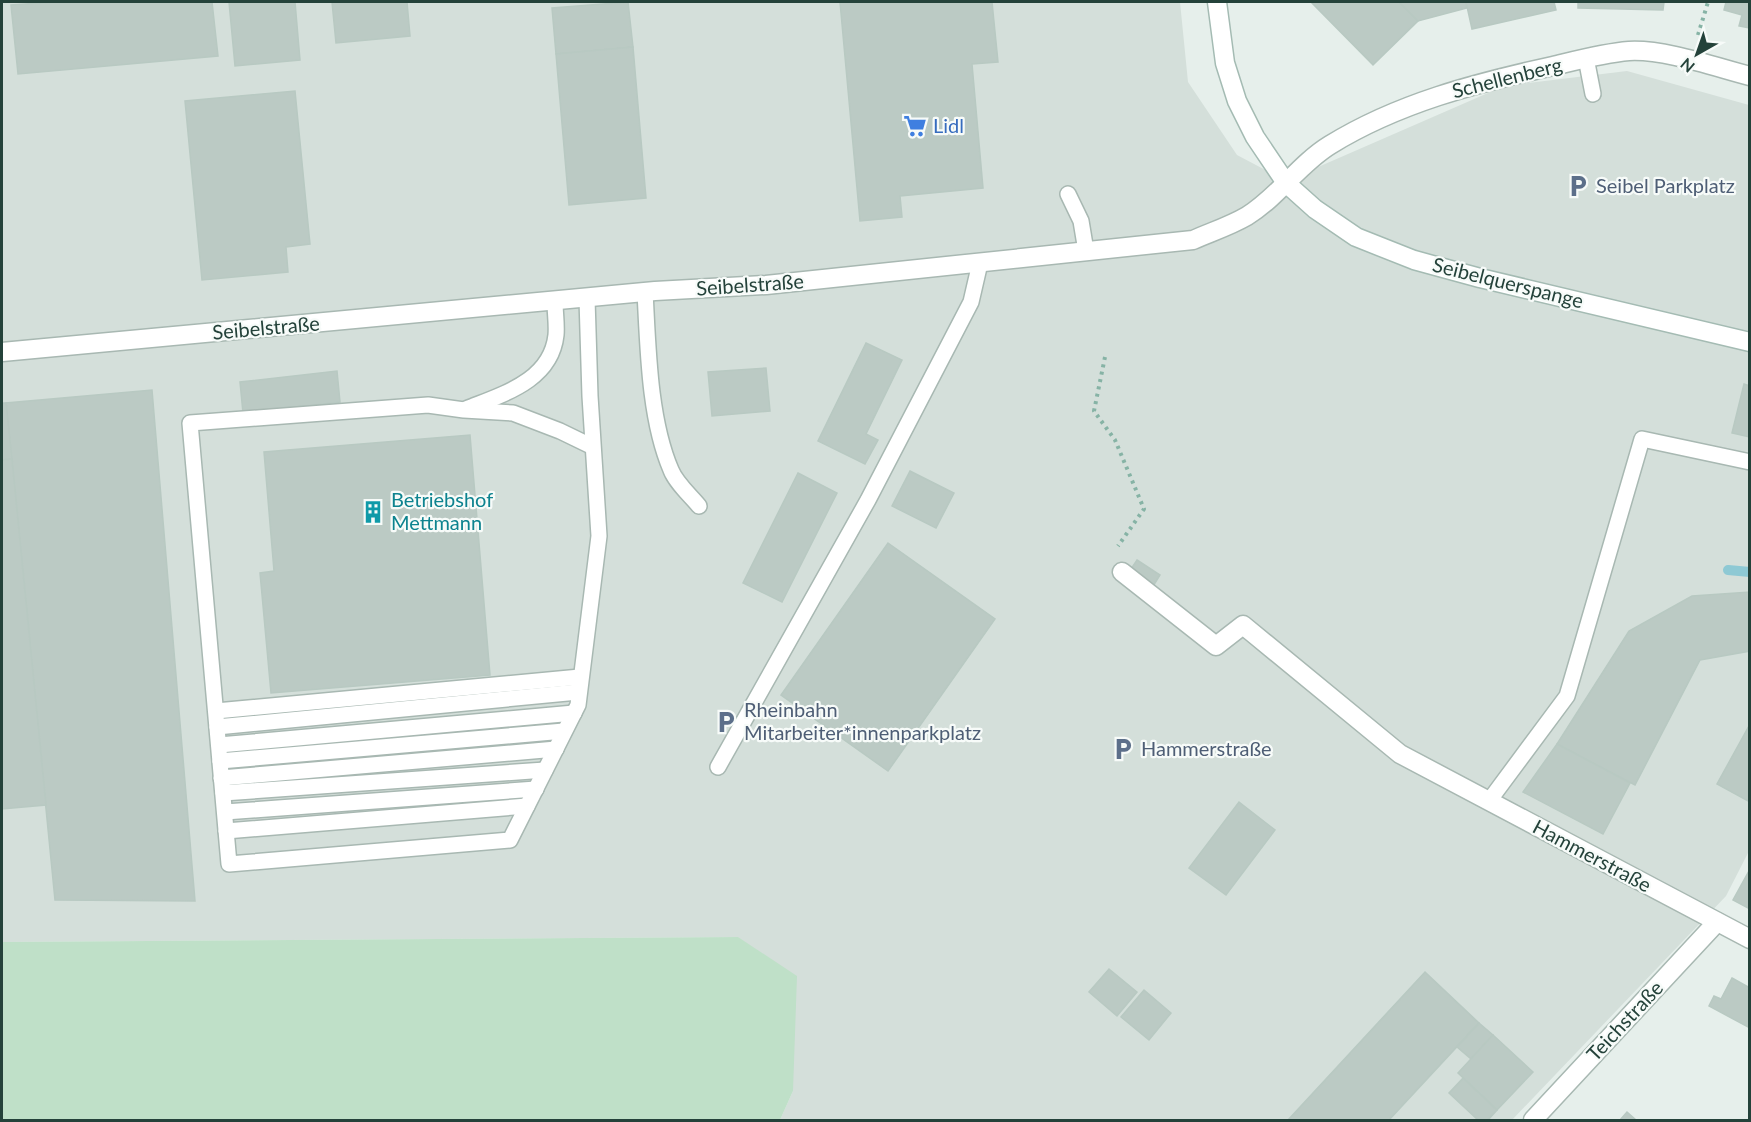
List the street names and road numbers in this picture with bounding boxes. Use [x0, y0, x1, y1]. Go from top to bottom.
street label: Schellenberg [1449, 52, 1564, 102]
street label: Seibelquerspange [1430, 252, 1586, 312]
street label: Seibelstraße [695, 268, 804, 300]
street label: Seibelstraße [211, 310, 321, 344]
street label: Hammerstraße [1529, 814, 1656, 896]
street label: Teichstraße [1581, 975, 1667, 1065]

